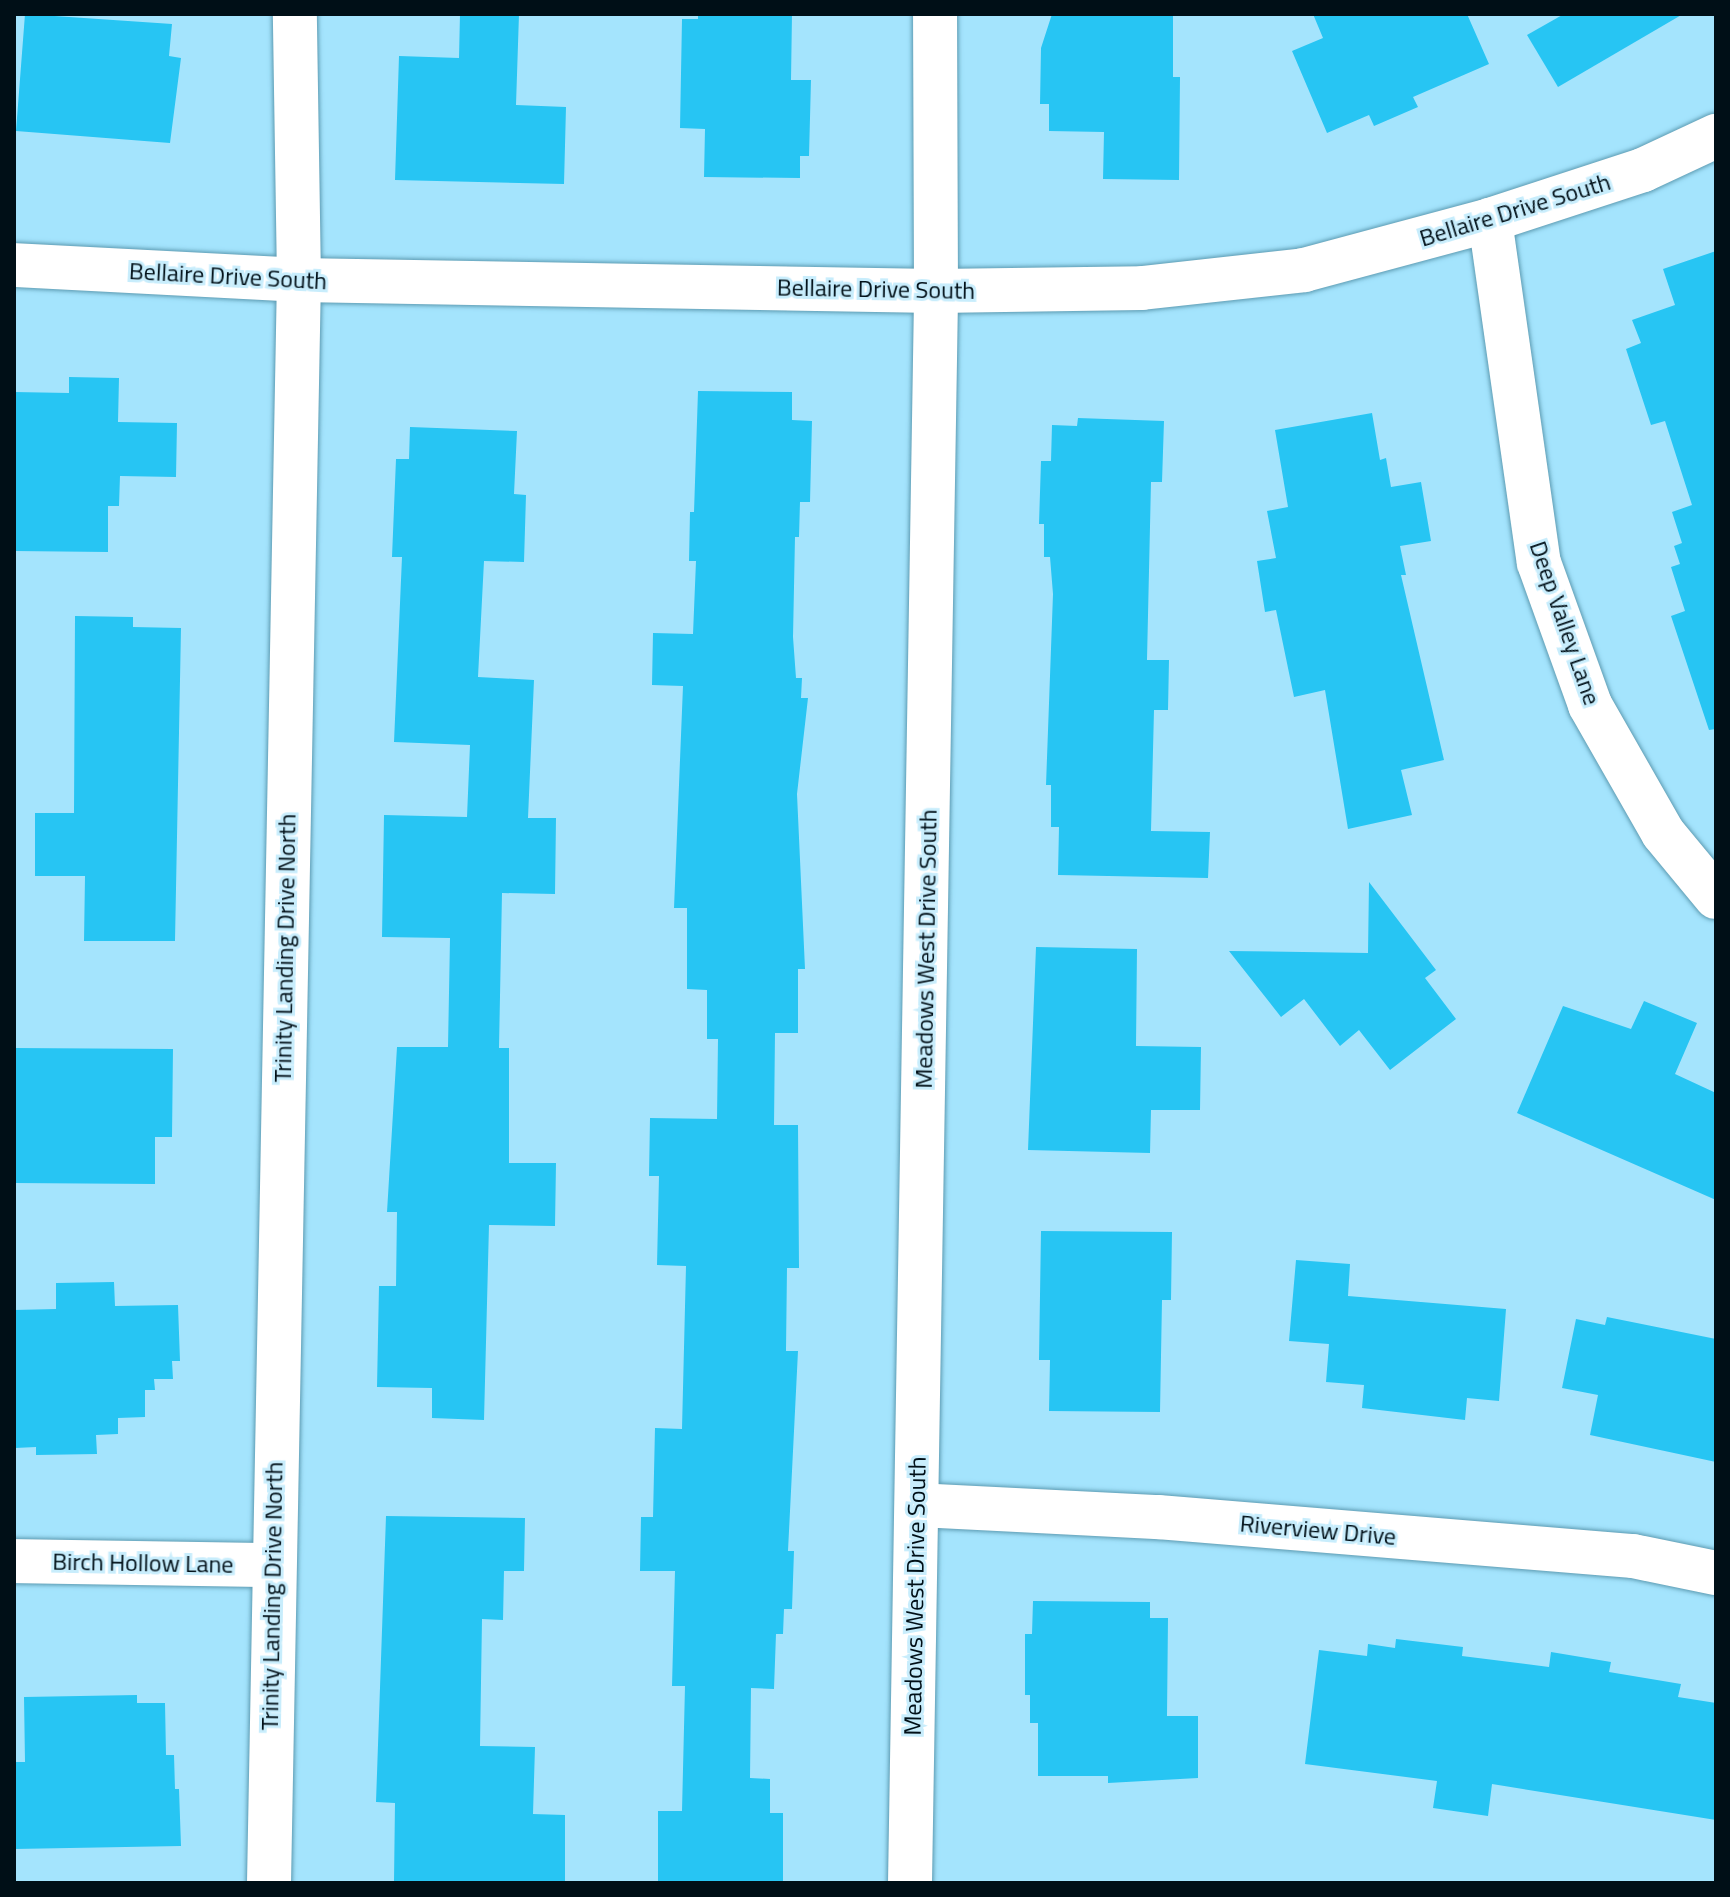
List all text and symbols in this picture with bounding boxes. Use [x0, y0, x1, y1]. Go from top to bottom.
street label: Bellaire Drive South [1416, 167, 1614, 253]
street label: Bellaire Drive South [128, 256, 328, 296]
street label: Bellaire Drive South [777, 273, 975, 305]
street label: Deep Valley Lane [1523, 537, 1607, 709]
street label: Meadows West Drive South [909, 809, 943, 1089]
street label: Trinity Landing Drive North [268, 813, 302, 1083]
street label: Meadows West Drive South [898, 1456, 932, 1736]
street label: Trinity Landing Drive North [255, 1461, 289, 1731]
street label: Riverview Drive [1239, 1509, 1397, 1551]
street label: Birch Hollow Lane [52, 1547, 234, 1579]

